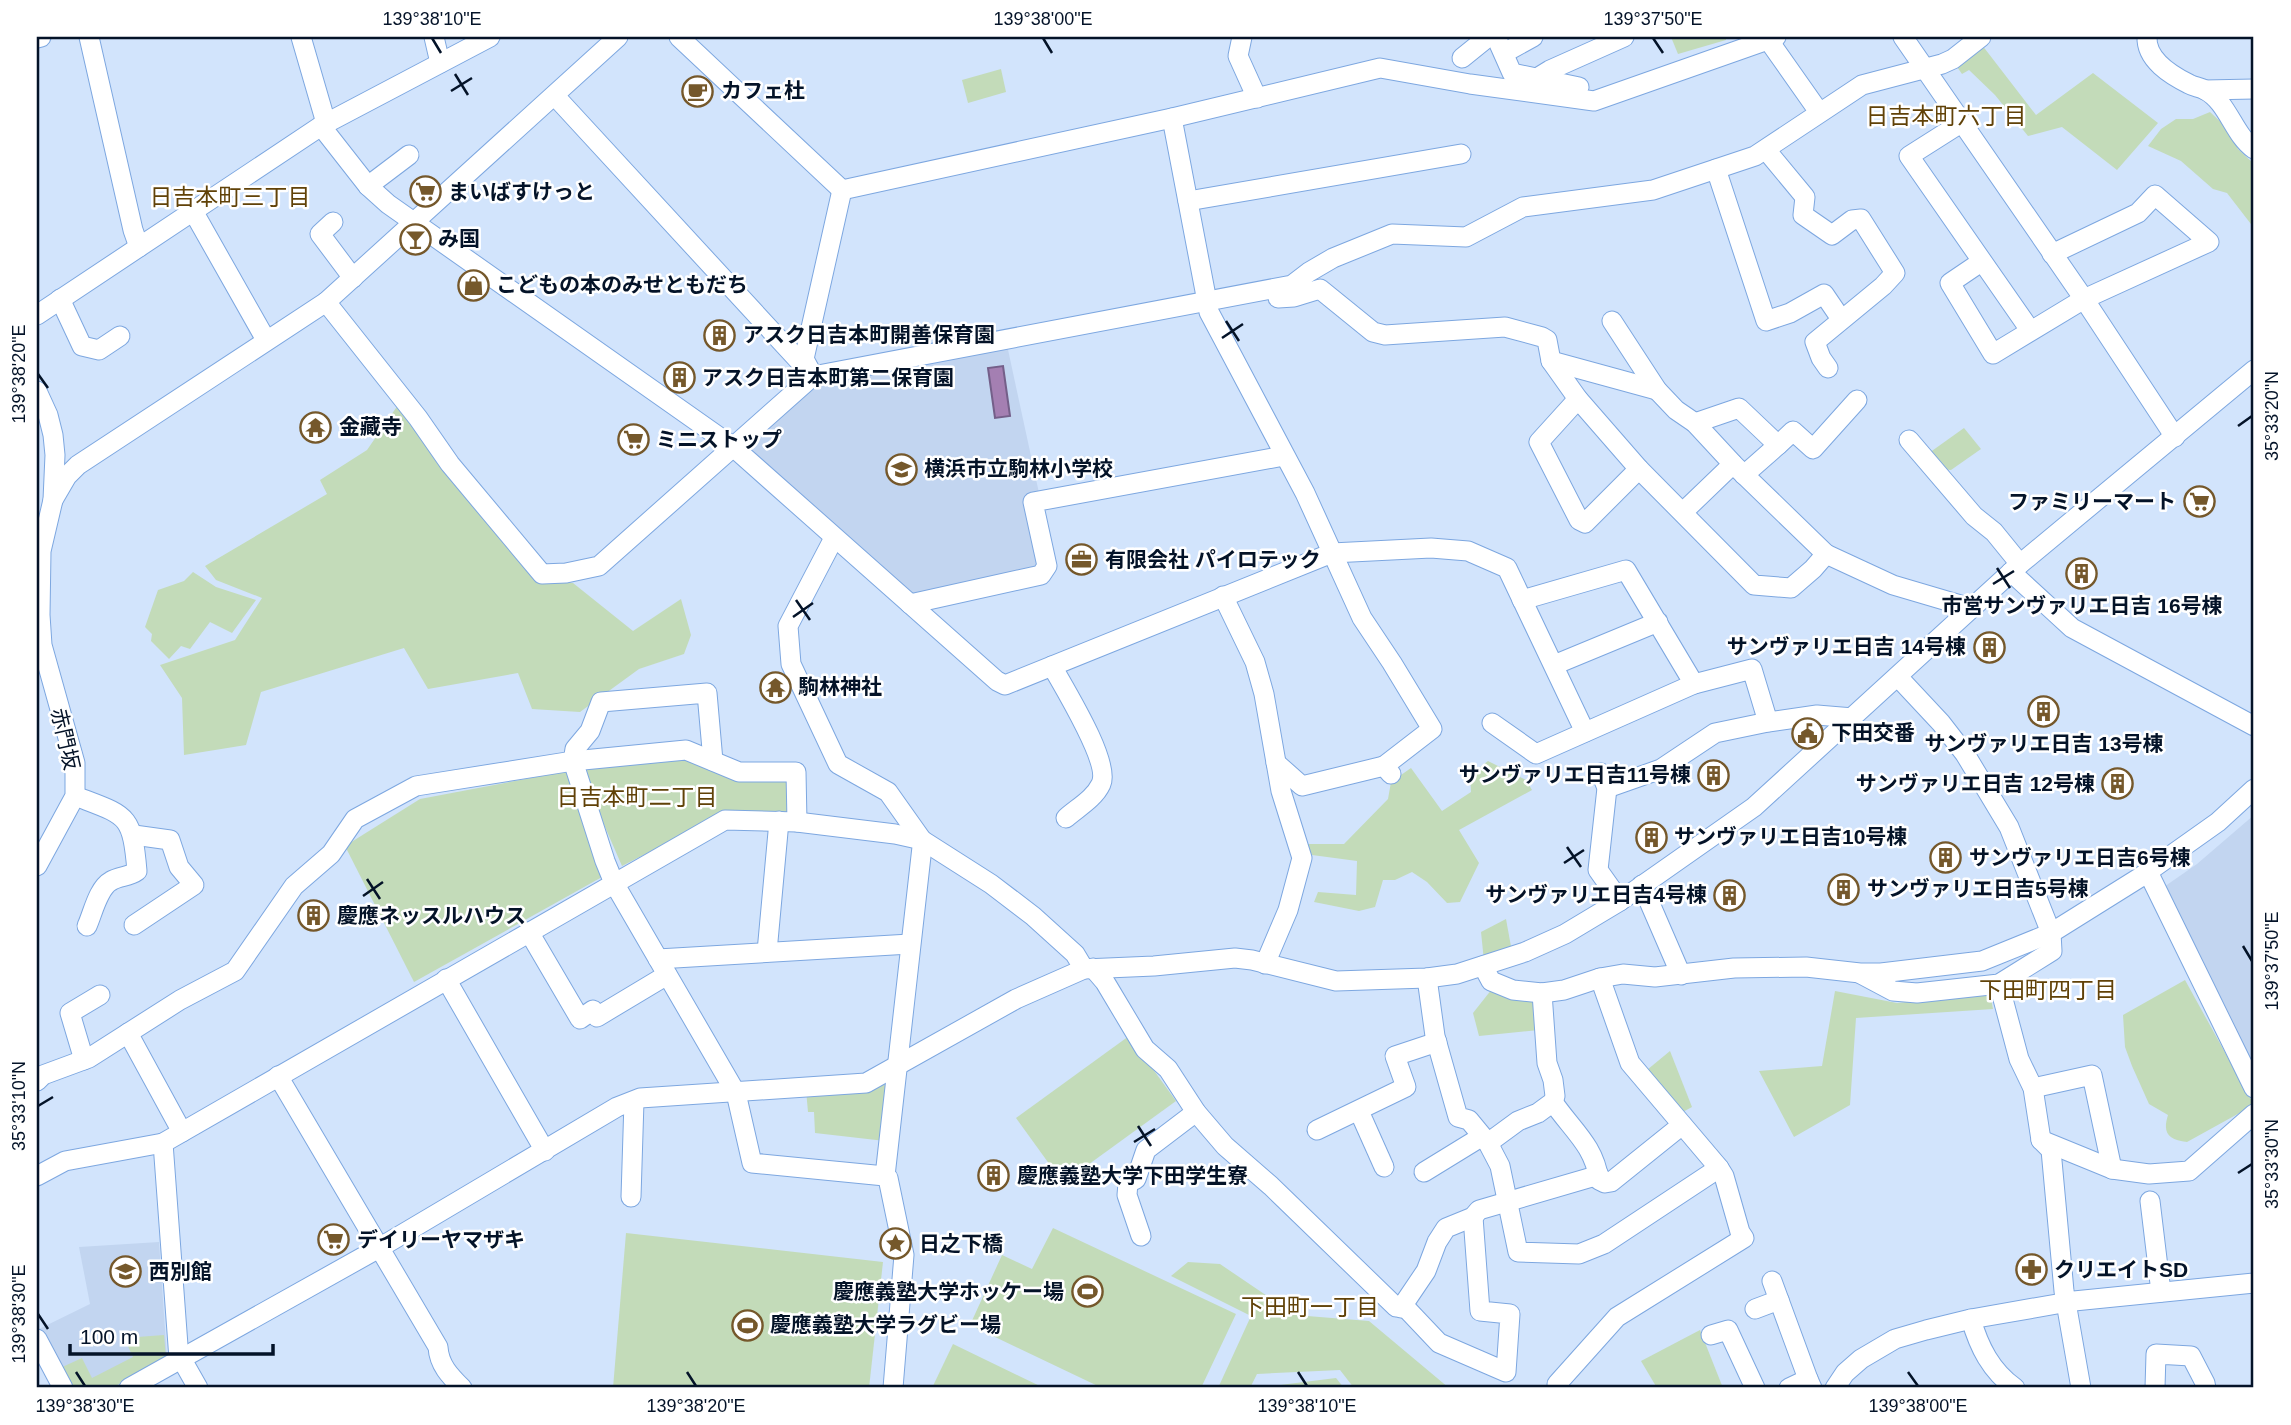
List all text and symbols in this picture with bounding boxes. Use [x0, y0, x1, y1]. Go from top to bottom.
text: 139°38'10"E [382, 9, 482, 29]
text: 139°38'00"E [993, 9, 1093, 29]
text: 139°37'50"E [1603, 9, 1703, 29]
cafe icon: カフェ杜 [681, 74, 715, 108]
place label: カフェ杜 [721, 79, 805, 102]
district label: 日吉本町六丁目 [1866, 103, 2027, 129]
supermarket icon: まいばすけっと [408, 175, 442, 209]
place label: まいばすけっと [448, 180, 595, 203]
district label: 日吉本町三丁目 [150, 184, 311, 210]
bar icon: み国 [398, 222, 432, 256]
place label: み国 [438, 227, 480, 250]
shop icon: こどもの本のみせともだち [456, 268, 490, 302]
place label: こどもの本のみせともだち [496, 273, 748, 296]
building icon: アスク日吉本町開善保育園 [703, 318, 737, 352]
place label: アスク日吉本町開善保育園 [743, 323, 995, 346]
text: 139°38'20"E [9, 324, 29, 424]
building icon: アスク日吉本町第二保育園 [662, 361, 696, 395]
place label: アスク日吉本町第二保育園 [702, 366, 954, 389]
text: 35°33'20"N [2262, 371, 2282, 461]
temple icon: 金藏寺 [299, 410, 333, 444]
place label: 金藏寺 [339, 415, 402, 438]
supermarket icon: ミニストップ [616, 423, 650, 457]
place label: ミニストップ [656, 428, 782, 451]
school or university icon: 横浜市立駒林小学校 [884, 452, 918, 486]
place label: 横浜市立駒林小学校 [924, 457, 1113, 480]
supermarket icon: ファミリーマート [2182, 485, 2216, 519]
place label: ファミリーマート [2008, 490, 2176, 513]
office icon: 有限会社 パイロテック [1065, 543, 1099, 577]
place label: 有限会社 パイロテック [1105, 548, 1321, 571]
building icon: 市営サンヴァリエ日吉 16号棟 [2065, 557, 2099, 591]
place label: 市営サンヴァリエ日吉 16号棟 [1941, 594, 2223, 617]
building icon: サンヴァリエ日吉 14号棟 [1972, 630, 2006, 664]
place label: サンヴァリエ日吉 14号棟 [1727, 635, 1966, 658]
temple icon: 駒林神社 [758, 670, 792, 704]
place label: 駒林神社 [798, 675, 882, 698]
building icon: サンヴァリエ日吉 13号棟 [2027, 695, 2061, 729]
street label: 赤門坂 [47, 706, 84, 772]
public building icon: 下田交番 [1791, 716, 1825, 750]
place label: 下田交番 [1831, 721, 1915, 744]
place label: サンヴァリエ日吉 13号棟 [1924, 732, 2164, 755]
building icon: サンヴァリエ日吉11号棟 [1697, 758, 1731, 792]
place label: サンヴァリエ日吉11号棟 [1459, 763, 1691, 786]
building icon: サンヴァリエ日吉 12号棟 [2101, 767, 2135, 801]
place label: サンヴァリエ日吉 12号棟 [1856, 772, 2095, 795]
district label: 日吉本町二丁目 [557, 784, 718, 810]
building icon: サンヴァリエ日吉10号棟 [1634, 820, 1668, 854]
place label: サンヴァリエ日吉10号棟 [1674, 825, 1907, 848]
building icon: サンヴァリエ日吉6号棟 [1929, 841, 1963, 875]
place label: サンヴァリエ日吉6号棟 [1969, 846, 2191, 869]
building icon: サンヴァリエ日吉5号棟 [1827, 872, 1861, 906]
place label: サンヴァリエ日吉5号棟 [1867, 877, 2089, 900]
building icon: サンヴァリエ日吉4号棟 [1713, 878, 1747, 912]
place label: サンヴァリエ日吉4号棟 [1485, 883, 1707, 906]
building icon: 慶應ネッスルハウス [297, 899, 331, 933]
place label: 慶應ネッスルハウス [337, 904, 526, 927]
text: 139°37'50"E [2262, 911, 2282, 1011]
district label: 下田町四丁目 [1979, 977, 2117, 1003]
text: 35°33'10"N [9, 1061, 29, 1151]
text: 35°33'30"N [2262, 1119, 2282, 1209]
building icon: 慶應義塾大学下田学生寮 [977, 1159, 1011, 1193]
place label: 慶應義塾大学下田学生寮 [1017, 1164, 1248, 1187]
supermarket icon: デイリーヤマザキ [317, 1223, 351, 1257]
place icon: 日之下橋 [879, 1227, 913, 1261]
place label: デイリーヤマザキ [357, 1228, 525, 1251]
place label: 日之下橋 [919, 1232, 1003, 1255]
pharmacy icon: クリエイトSD [2014, 1253, 2048, 1287]
school or university icon: 西別館 [109, 1255, 143, 1289]
place label: クリエイトSD [2054, 1258, 2188, 1281]
place label: 西別館 [149, 1260, 212, 1283]
text: 139°38'30"E [9, 1264, 29, 1364]
sports icon: 慶應義塾大学ホッケー場 [1070, 1275, 1104, 1309]
place label: 慶應義塾大学ホッケー場 [833, 1280, 1064, 1303]
district label: 下田町一丁目 [1241, 1294, 1379, 1320]
sports icon: 慶應義塾大学ラグビー場 [730, 1308, 764, 1342]
scale bar [70, 1313, 273, 1357]
place label: 慶應義塾大学ラグビー場 [770, 1313, 1001, 1336]
text: 100 m [80, 1325, 138, 1348]
text: 139°38'30"E [35, 1396, 135, 1416]
text: 139°38'20"E [646, 1396, 746, 1416]
text: 139°38'10"E [1257, 1396, 1357, 1416]
text: 139°38'00"E [1868, 1396, 1968, 1416]

